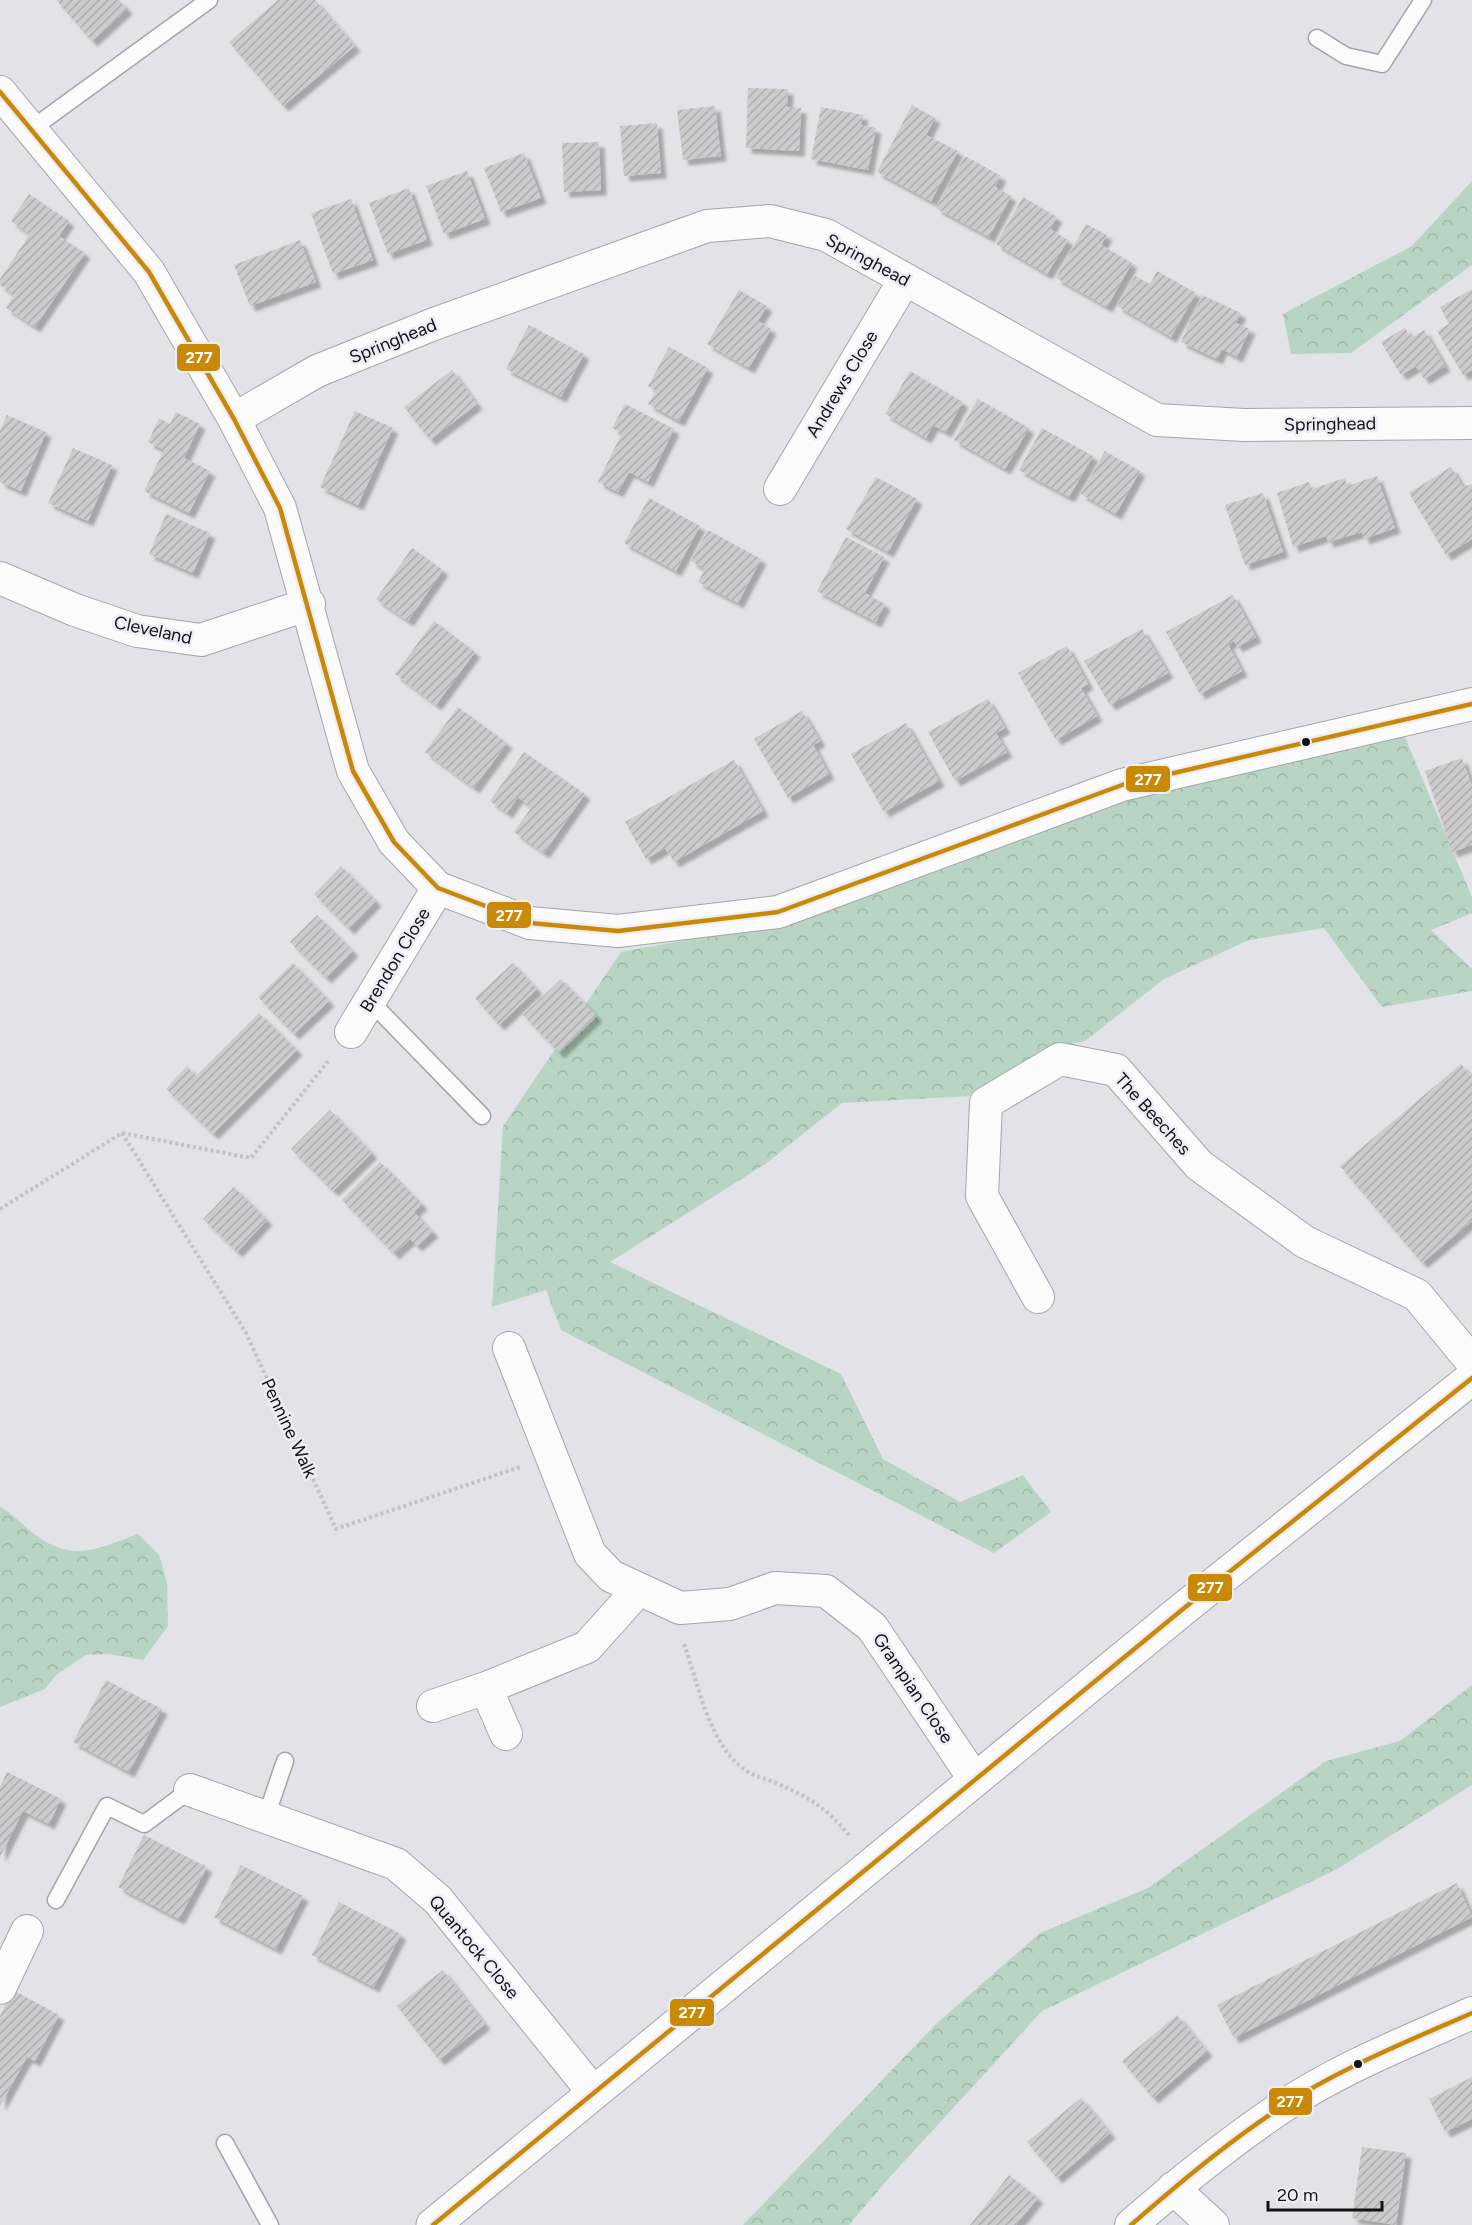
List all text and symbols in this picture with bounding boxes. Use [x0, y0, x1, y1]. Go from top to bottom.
street label: Springhead [822, 229, 914, 291]
street label: Springhead [346, 314, 440, 368]
street label: Andrews Close [801, 326, 883, 442]
line badge: 277 [176, 343, 221, 372]
text: 277 [185, 348, 213, 367]
street label: Springhead [1284, 412, 1376, 436]
street label: Cleveland [112, 611, 194, 649]
unlabelled marker [1300, 736, 1312, 748]
line badge: 277 [1125, 765, 1171, 793]
text: 277 [1134, 770, 1162, 789]
line badge: 277 [486, 901, 532, 929]
street label: Brendon Close [355, 904, 435, 1016]
text: 277 [495, 906, 523, 925]
street label: The Beeches [1110, 1068, 1196, 1160]
street label: Pennine Walk [256, 1375, 322, 1481]
line badge: 277 [1187, 1573, 1233, 1602]
text: 277 [1196, 1578, 1224, 1597]
street label: Grampian Close [868, 1629, 958, 1747]
street label: Quantock Close [424, 1891, 524, 2004]
line badge: 277 [669, 1998, 715, 2027]
text: 277 [678, 2003, 706, 2022]
unlabelled marker [1352, 2058, 1364, 2070]
line badge: 277 [1268, 2087, 1313, 2116]
text: 277 [1276, 2092, 1304, 2111]
scale bar [1268, 2174, 1382, 2212]
text: 20 m [1277, 2184, 1318, 2206]

